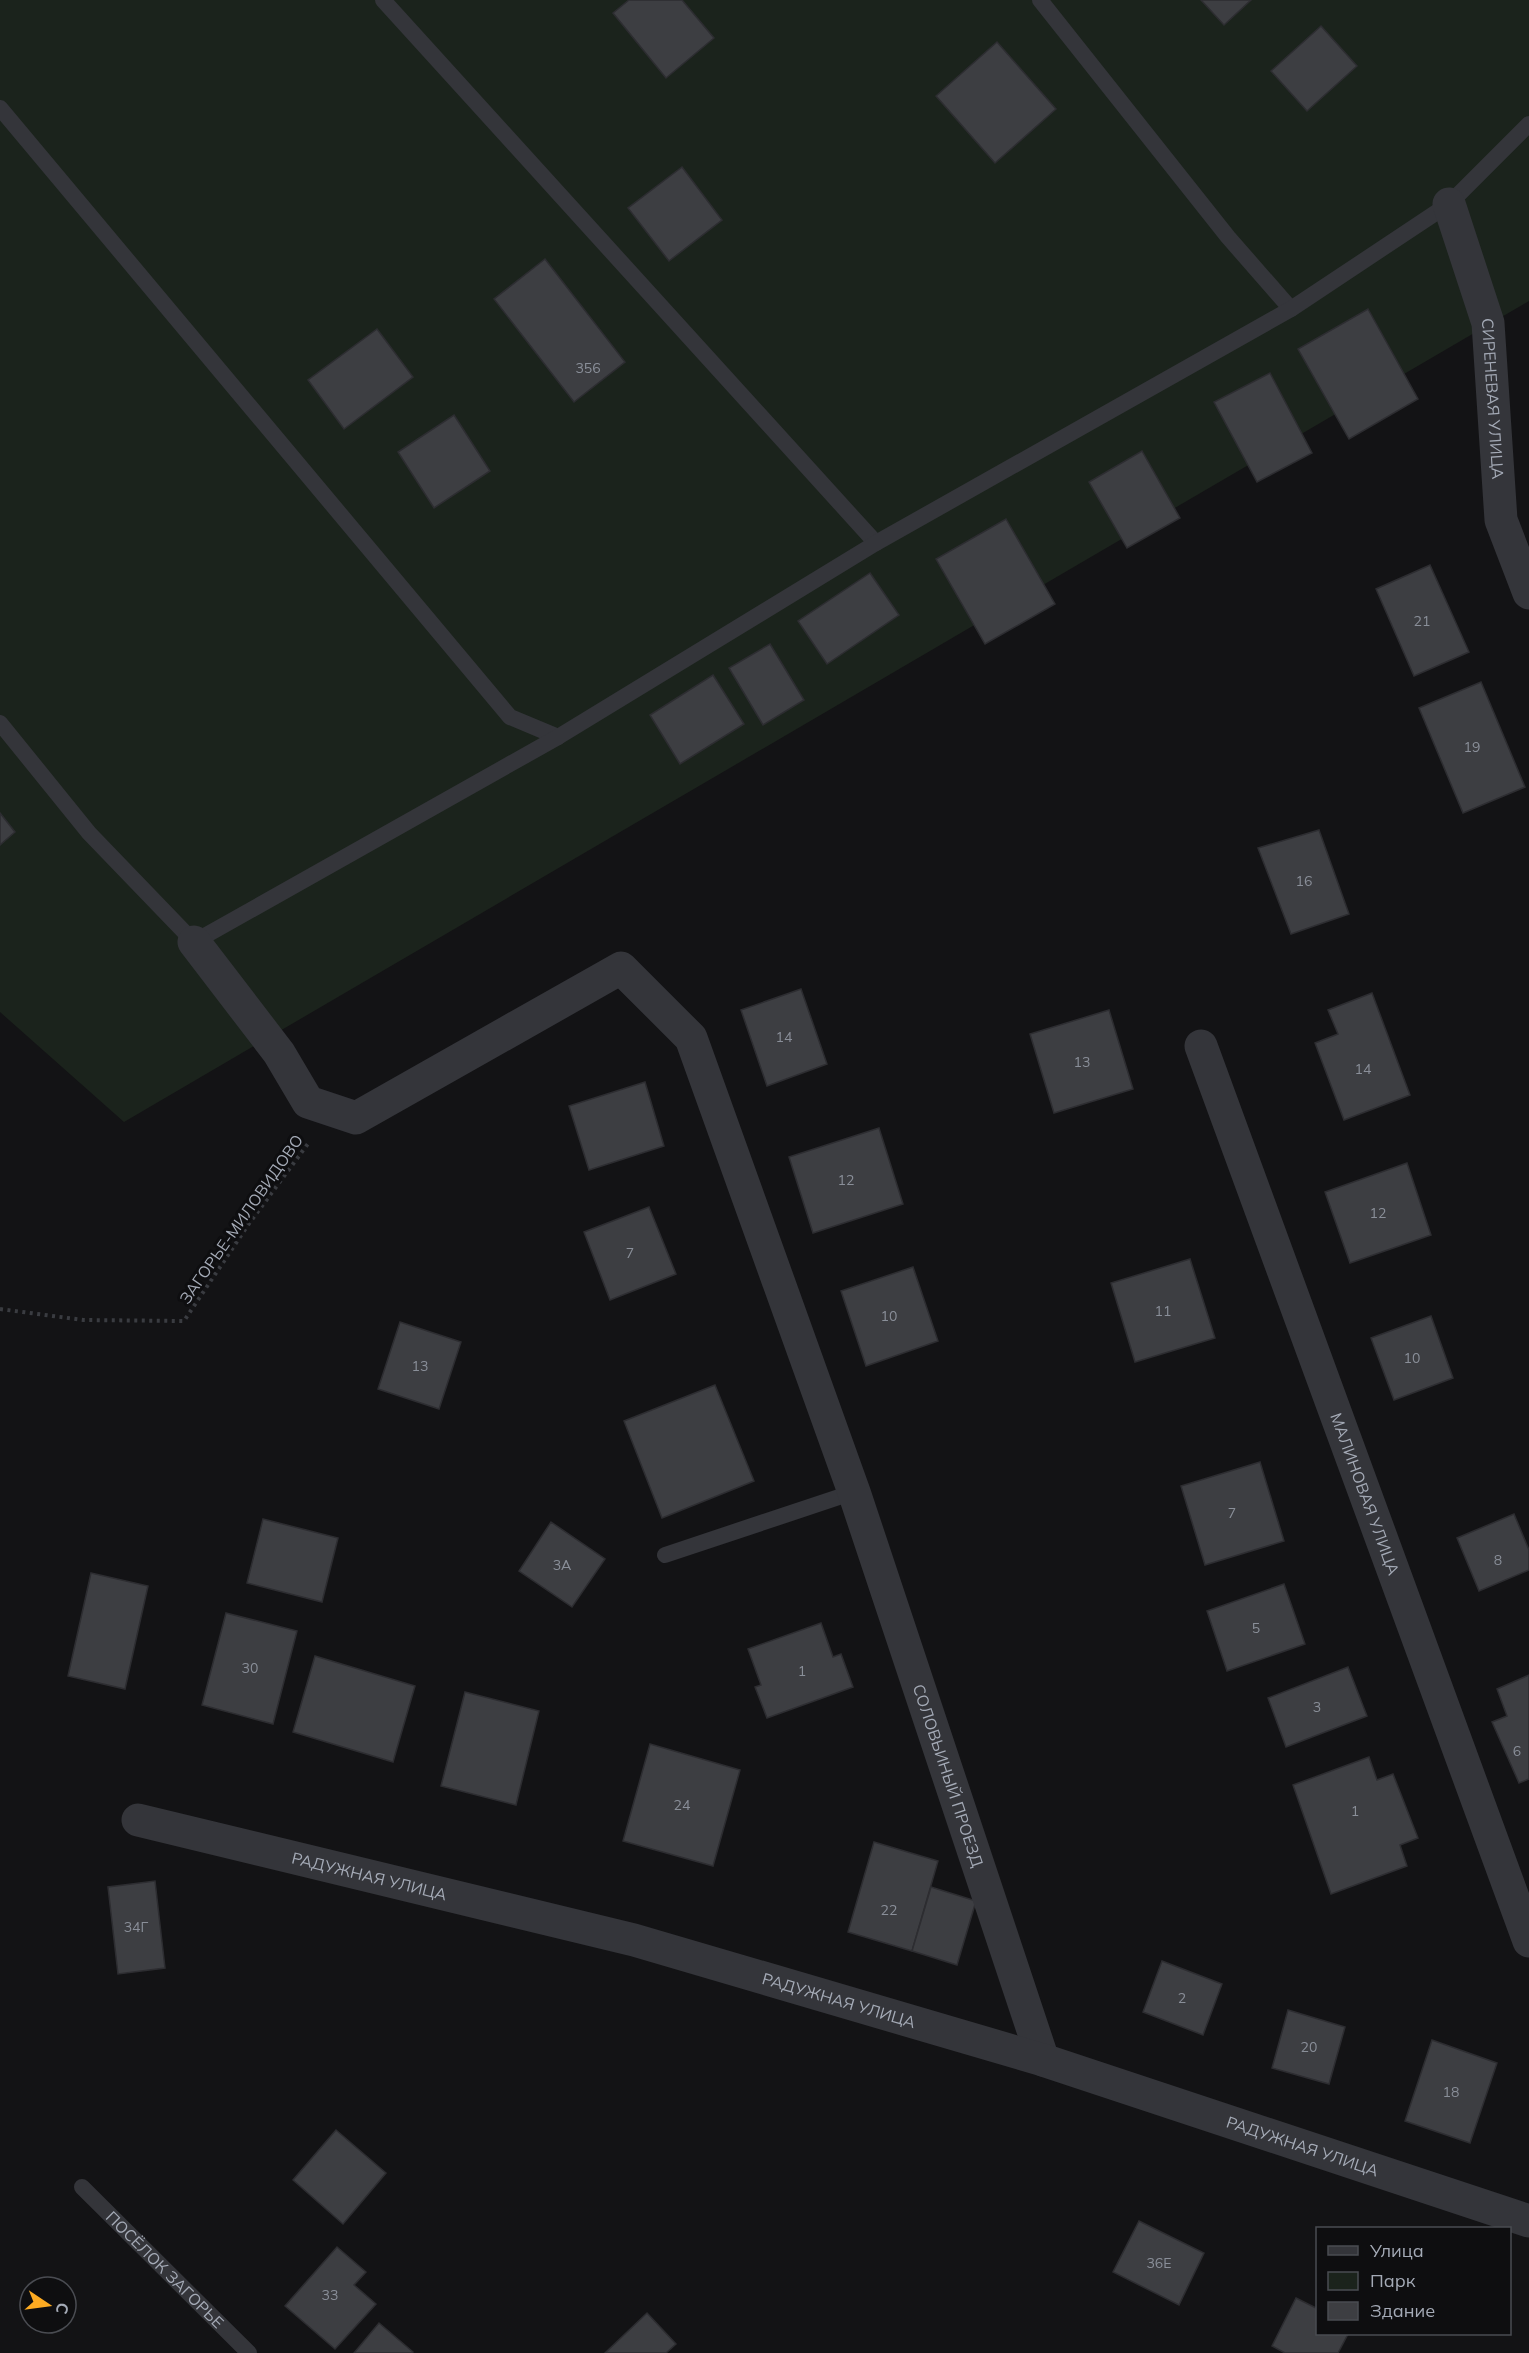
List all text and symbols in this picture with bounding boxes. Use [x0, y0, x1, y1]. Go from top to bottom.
street label: СИРЕНЕВАЯ УЛИЦА [1478, 317, 1508, 480]
house number: 356 [575, 359, 601, 377]
house number: 21 [1414, 612, 1430, 630]
house number: 19 [1464, 738, 1480, 756]
house number: 16 [1296, 872, 1312, 890]
house number: 14 [776, 1028, 793, 1046]
house number: 13 [1074, 1053, 1090, 1071]
house number: 14 [1355, 1060, 1372, 1078]
street label: ЗАГОРЬЕ-МИЛОВИДОВО [175, 1130, 307, 1308]
house number: 12 [838, 1171, 854, 1189]
house number: 12 [1370, 1204, 1386, 1222]
house number: 7 [626, 1244, 634, 1262]
house number: 11 [1155, 1302, 1171, 1320]
house number: 10 [881, 1307, 897, 1325]
house number: 10 [1404, 1349, 1420, 1367]
house number: 13 [412, 1357, 428, 1375]
street label: МАЛИНОВАЯ УЛИЦА [1326, 1410, 1404, 1578]
house number: 7 [1228, 1504, 1236, 1522]
house number: 8 [1494, 1551, 1502, 1569]
house number: 3А [553, 1556, 572, 1574]
house number: 5 [1252, 1619, 1260, 1637]
house number: 30 [242, 1659, 258, 1677]
house number: 1 [798, 1662, 806, 1680]
street label: СОЛОВЬИНЫЙ ПРОЕЗД [909, 1682, 988, 1870]
house number: 3 [1313, 1698, 1321, 1716]
house number: 6 [1513, 1742, 1521, 1760]
house number: 24 [674, 1796, 691, 1814]
house number: 1 [1351, 1802, 1359, 1820]
street label: РАДУЖНАЯ УЛИЦА [290, 1848, 449, 1904]
house number: 22 [881, 1901, 897, 1919]
house number: 34Г [124, 1918, 149, 1936]
street label: РАДУЖНАЯ УЛИЦА [760, 1968, 918, 2032]
house number: 2 [1178, 1989, 1186, 2007]
house number: 20 [1301, 2038, 1317, 2056]
house number: 18 [1443, 2083, 1459, 2101]
street label: РАДУЖНАЯ УЛИЦА [1224, 2111, 1381, 2181]
street label: ПОСЁЛОК ЗАГОРЬЕ [102, 2207, 228, 2332]
legend [1316, 2227, 1511, 2335]
text: Улица [1369, 2239, 1424, 2262]
house number: 36Е [1146, 2254, 1172, 2272]
text: Парк [1370, 2269, 1416, 2292]
north arrow [18, 2275, 78, 2335]
house number: 33 [322, 2286, 338, 2304]
text: Здание [1370, 2299, 1435, 2322]
text: С [52, 2301, 74, 2316]

